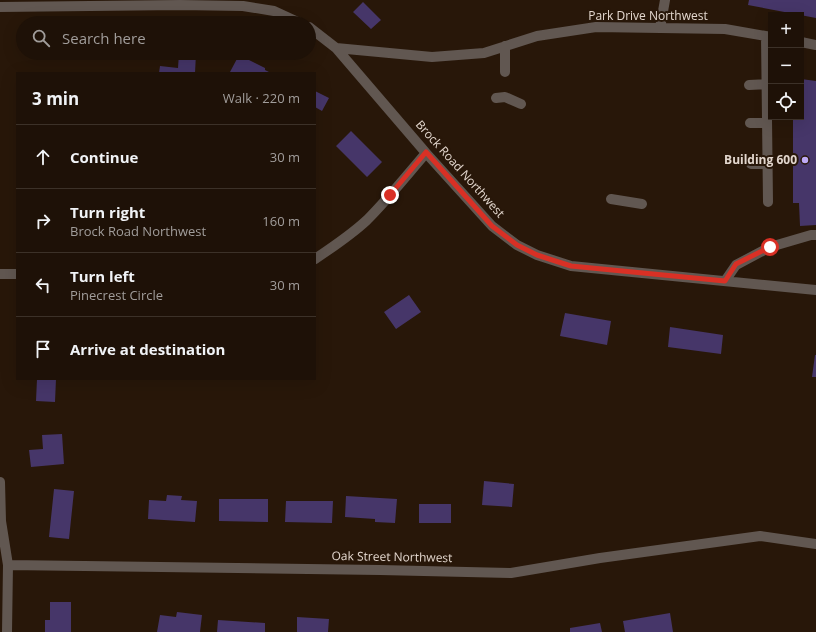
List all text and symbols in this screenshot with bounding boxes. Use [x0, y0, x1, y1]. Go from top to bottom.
street label: Park Drive Northwest [588, 7, 708, 24]
map controls [768, 12, 804, 120]
button: + [768, 12, 804, 48]
search box [16, 16, 316, 60]
icon: search [30, 27, 52, 49]
text: Search here [62, 28, 146, 48]
button: − [768, 48, 804, 84]
button: locate [768, 84, 804, 120]
text: 3 min [32, 87, 79, 110]
text: Walk · 220 m [223, 89, 300, 107]
street label: Brock Road Northwest [412, 116, 509, 221]
icon: ahead [32, 146, 54, 168]
text: Continue [70, 147, 138, 167]
text: 30 m [270, 148, 300, 166]
place label: Building 600 [724, 151, 797, 168]
marker: Building 600 [800, 155, 810, 165]
route end [381, 186, 399, 204]
text: Turn right [70, 202, 145, 222]
icon: right [32, 210, 54, 232]
text: 160 m [262, 212, 300, 230]
text: Brock Road Northwest [70, 222, 206, 240]
route start [761, 238, 779, 256]
text: Turn left [70, 266, 135, 286]
icon: left [32, 274, 54, 296]
text: 30 m [270, 276, 300, 294]
text: Pinecrest Circle [70, 286, 163, 304]
icon: arrive [32, 338, 54, 360]
text: Arrive at destination [70, 339, 225, 359]
street label: Oak Street Northwest [331, 547, 453, 566]

